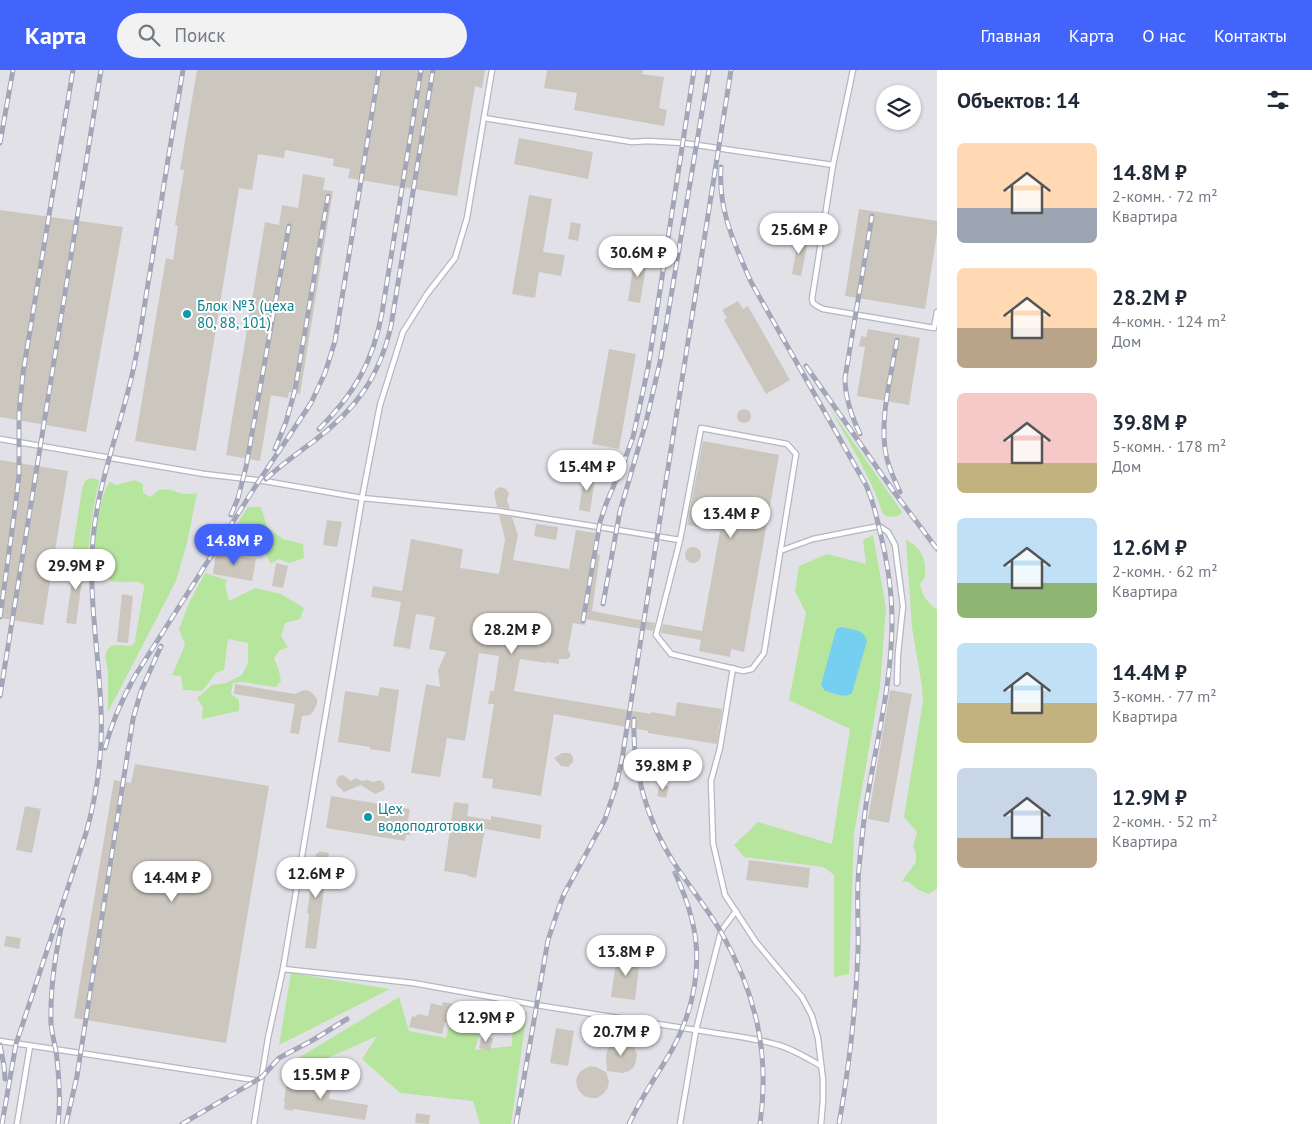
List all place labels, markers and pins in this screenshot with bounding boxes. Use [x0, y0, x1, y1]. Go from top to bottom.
pin: 25.6M ₽ [753, 212, 845, 255]
pin: 30.6M ₽ [592, 236, 684, 278]
place label: Блок №3 (цеха 80, 88, 101) [197, 296, 294, 332]
marker: Блок №3 (цеха 80, 88, 101) [181, 308, 193, 320]
pin: 15.4M ₽ [541, 450, 633, 492]
pin: 13.4M ₽ [685, 496, 777, 539]
pin: 14.8M ₽ [188, 524, 280, 566]
pin: 29.9M ₽ [30, 548, 122, 591]
pin: 28.2M ₽ [466, 612, 558, 655]
pin: 39.8M ₽ [617, 748, 709, 791]
place label: Цех водоподготовки [378, 799, 483, 835]
marker: Цех водоподготовки [362, 811, 374, 823]
pin: 12.6M ₽ [270, 856, 362, 899]
pin: 14.4M ₽ [126, 860, 218, 903]
pin: 13.8M ₽ [580, 934, 672, 977]
pin: 12.9M ₽ [440, 1000, 532, 1043]
pin: 20.7M ₽ [575, 1014, 667, 1057]
pin: 15.5M ₽ [275, 1058, 367, 1100]

